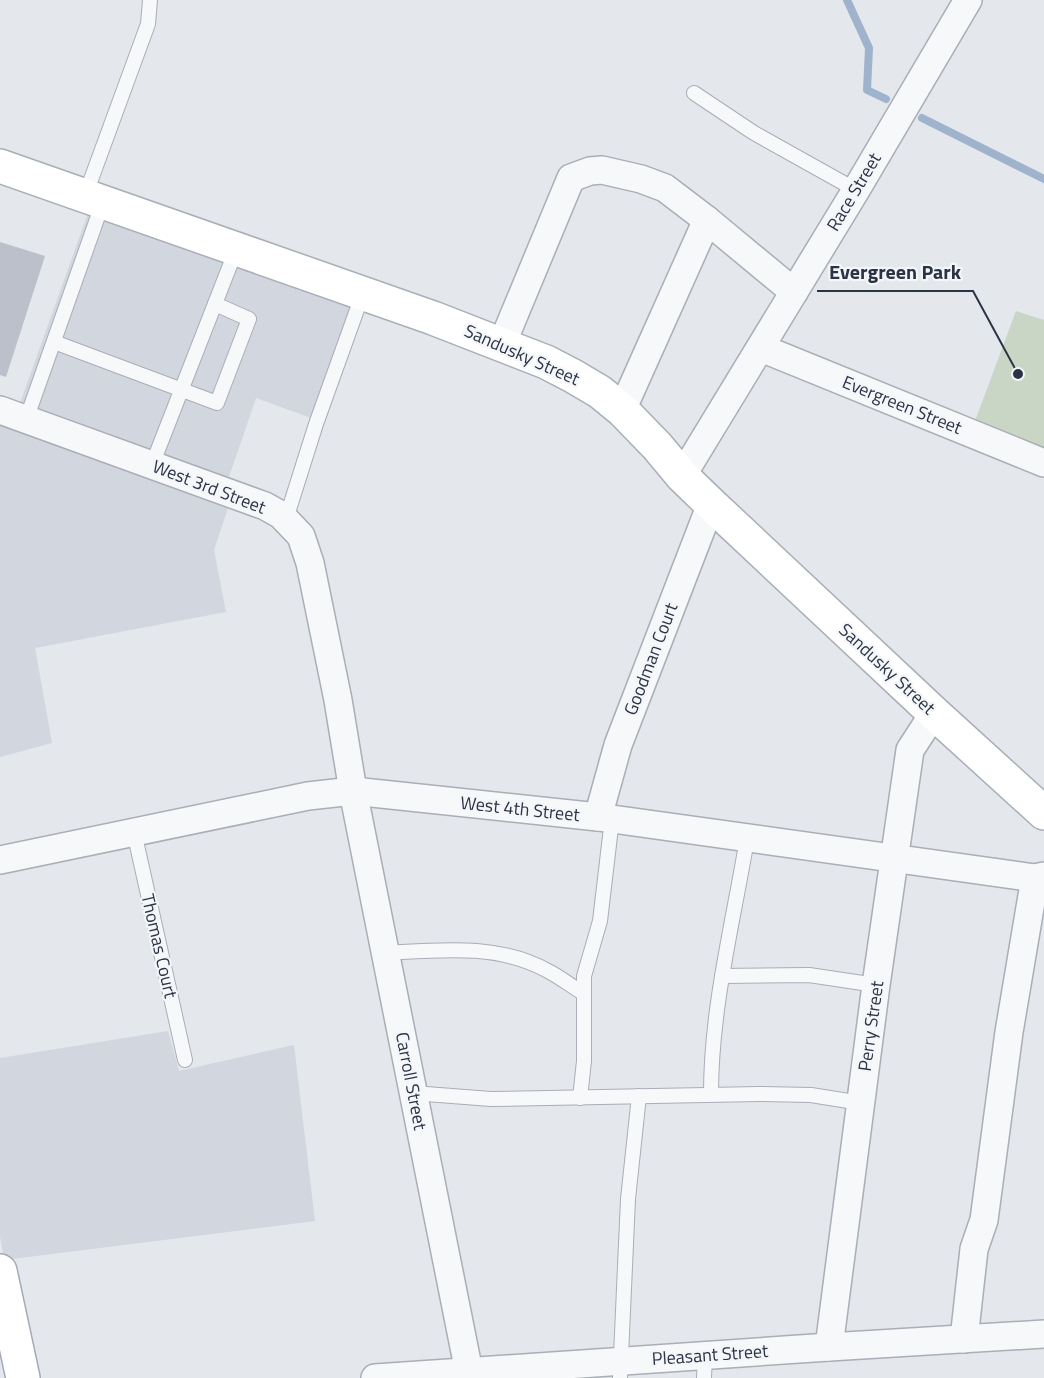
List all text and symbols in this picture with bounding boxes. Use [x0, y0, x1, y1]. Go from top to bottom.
street label: Race Street [820, 147, 888, 236]
callout: Evergreen Park [817, 253, 973, 291]
text: Evergreen Park [829, 256, 962, 287]
street label: Sandusky Street [460, 317, 585, 392]
street label: Evergreen Street [838, 368, 967, 441]
street label: West 3rd Street [149, 453, 270, 521]
street label: Goodman Court [617, 598, 685, 719]
street label: Sandusky Street [833, 617, 942, 721]
street label: West 4th Street [459, 789, 582, 828]
street label: Thomas Court [134, 891, 185, 1001]
street label: Perry Street [851, 978, 890, 1073]
street label: Carroll Street [389, 1030, 434, 1133]
street label: Pleasant Street [651, 1337, 770, 1372]

